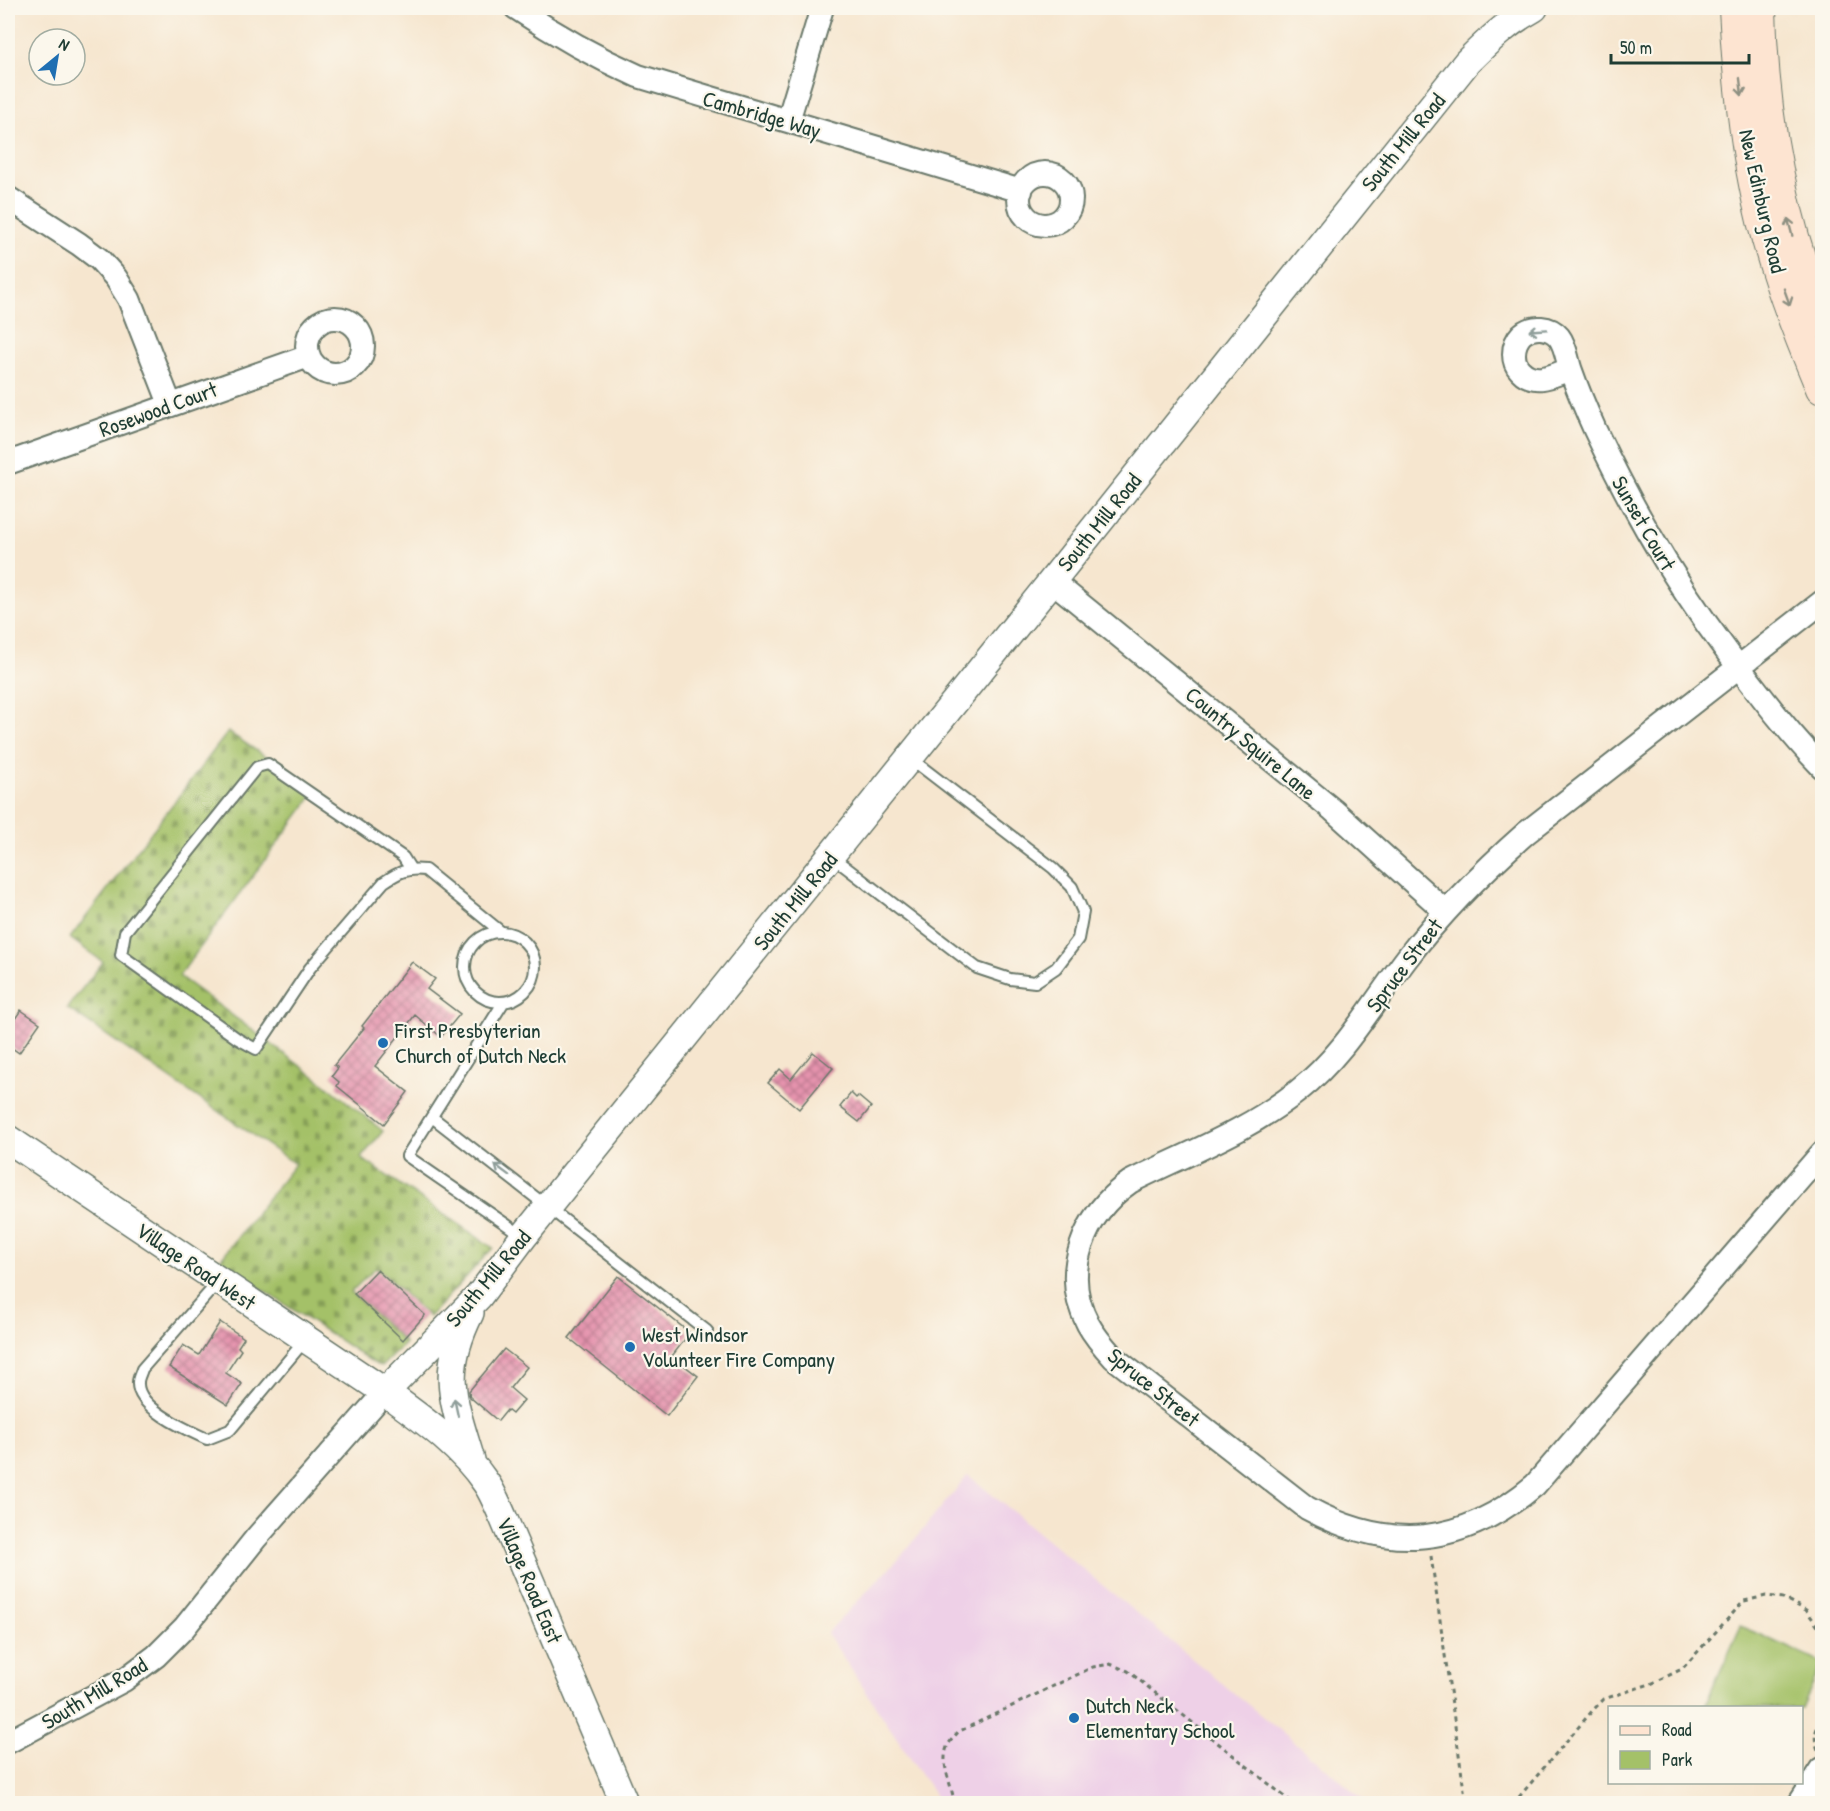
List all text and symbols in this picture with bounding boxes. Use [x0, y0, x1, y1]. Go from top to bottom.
north arrow [27, 27, 87, 87]
scale bar [1611, 27, 1749, 65]
text: N [55, 32, 74, 56]
text: 50 m [1620, 35, 1652, 60]
one-way arrow [1736, 76, 1747, 96]
street label: Cambridge Way [699, 83, 825, 145]
street label: South Mill Road [1354, 86, 1452, 197]
street label: New Edinburg Road [1732, 126, 1794, 276]
one-way arrow [1784, 218, 1796, 237]
one-way arrow [1782, 287, 1793, 306]
one-way arrow [1528, 324, 1548, 335]
street label: Rosewood Court [95, 374, 222, 444]
street label: South Mill Road [1050, 466, 1148, 577]
street label: Sunset Court [1605, 470, 1683, 576]
street label: Country Squire Lane [1179, 679, 1323, 807]
street label: South Mill Road [746, 845, 844, 956]
street label: Spruce Street [1359, 912, 1449, 1018]
place label: First Presbyterian Church of Dutch Neck [394, 1015, 566, 1070]
marker: First Presbyterian Church of Dutch Neck [376, 1036, 390, 1050]
one-way arrow [494, 1164, 510, 1177]
street label: Village Road West [130, 1215, 262, 1317]
street label: South Mill Road [438, 1223, 538, 1333]
place label: West Windsor Volunteer Fire Company [642, 1319, 835, 1374]
marker: West Windsor Volunteer Fire Company [623, 1340, 637, 1354]
street label: Spruce Street [1102, 1341, 1207, 1434]
one-way arrow [450, 1398, 461, 1418]
street label: Village Road East [490, 1512, 570, 1648]
street label: South Mill Road [36, 1649, 153, 1736]
place label: Dutch Neck Elementary School [1086, 1690, 1235, 1745]
legend [1608, 1706, 1803, 1784]
marker: Dutch Neck Elementary School [1067, 1711, 1081, 1725]
text: Road [1662, 1717, 1692, 1742]
text: Park [1662, 1747, 1693, 1772]

